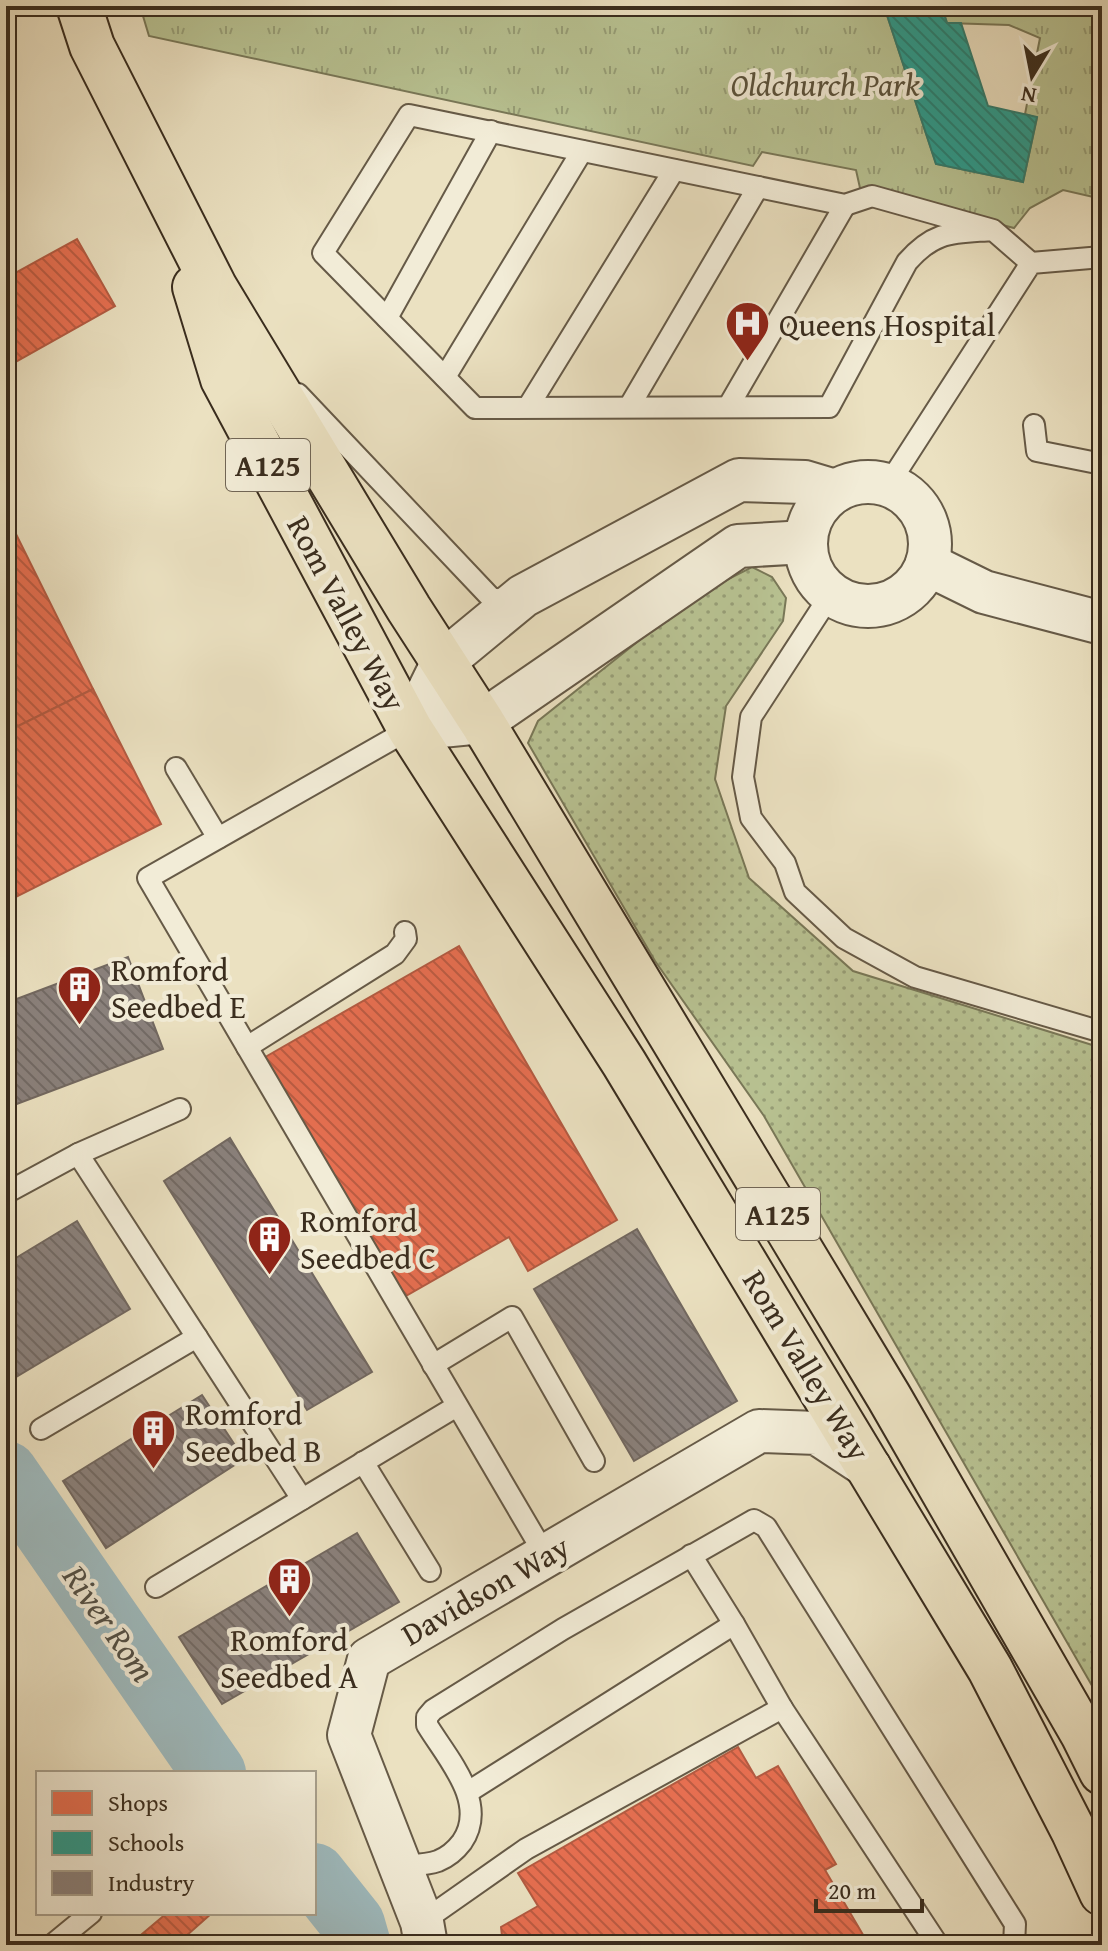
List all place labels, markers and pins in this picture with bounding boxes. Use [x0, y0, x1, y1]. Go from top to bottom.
hospital icon: Queens Hospital [724, 300, 772, 363]
place label: Queens Hospital [779, 301, 995, 348]
place label: Romford Seedbed E [111, 946, 246, 1030]
building icon: Romford Seedbed E [56, 963, 104, 1026]
place label: Romford Seedbed C [300, 1197, 436, 1281]
building icon: Romford Seedbed C [245, 1214, 293, 1277]
place label: Romford Seedbed B [185, 1390, 322, 1474]
building icon: Romford Seedbed B [130, 1407, 178, 1470]
building icon: Romford Seedbed A [265, 1556, 313, 1619]
place label: Romford Seedbed A [220, 1616, 359, 1700]

